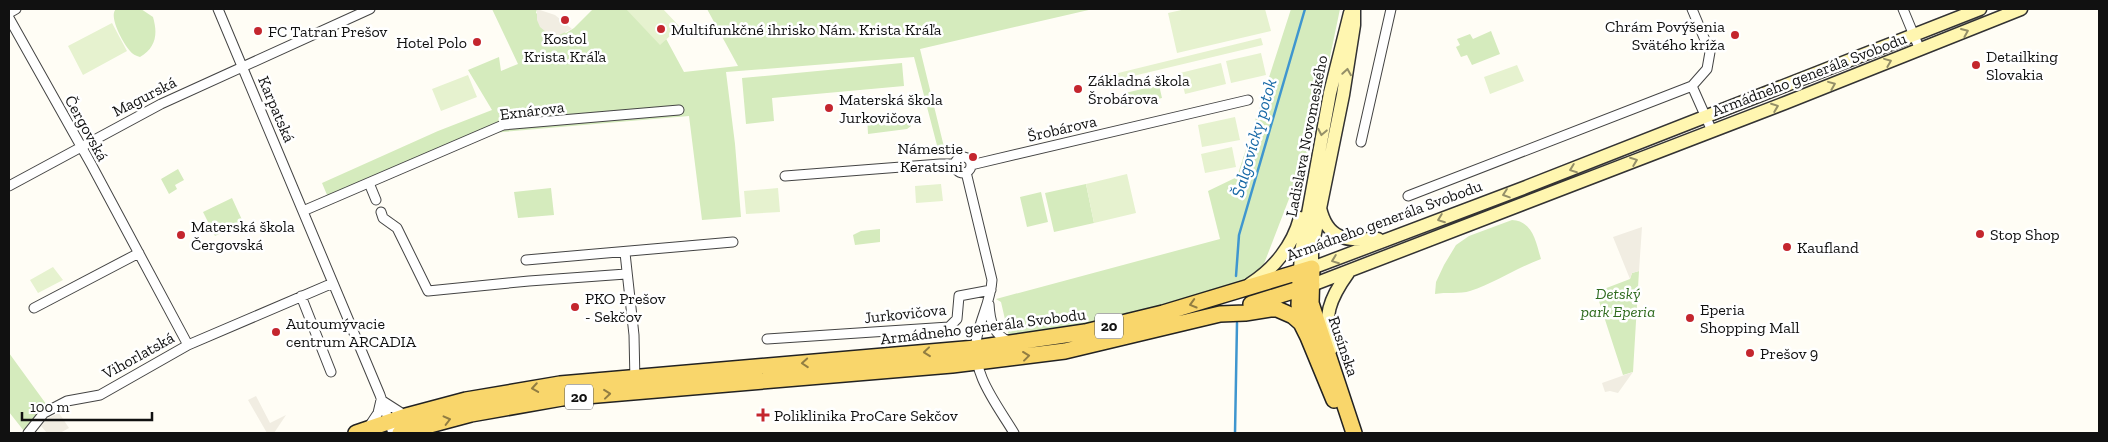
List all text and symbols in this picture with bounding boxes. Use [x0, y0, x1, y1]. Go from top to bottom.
marker: Kostol Krista Kráľa [559, 14, 571, 26]
place label: Chrám Povýšenia Svätého kríža [1605, 17, 1725, 54]
place label: Multifunkčné ihrisko Nám. Krista Kráľa [671, 20, 942, 39]
place label: FC Tatran Prešov [268, 22, 388, 41]
marker: Multifunkčné ihrisko Nám. Krista Kráľa [655, 23, 667, 35]
marker: FC Tatran Prešov [252, 25, 264, 37]
one-way arrow [1960, 28, 1969, 38]
place label: Kostol Krista Kráľa [524, 29, 607, 66]
street label: Armádneho generála Svobodu [1709, 29, 1909, 120]
marker: Chrám Povýšenia Svätého kríža [1729, 29, 1741, 41]
place label: Hotel Polo [396, 33, 467, 52]
marker: Hotel Polo [471, 36, 483, 48]
place label: Detailking Slovakia [1986, 47, 2058, 84]
street label: Ladislava Novomeského [1281, 54, 1332, 219]
one-way arrow [1883, 58, 1892, 69]
marker: Detailking Slovakia [1970, 59, 1982, 71]
one-way arrow [1341, 68, 1351, 77]
place label: Základná škola Šrobárova [1088, 71, 1190, 108]
street label: Magurská [109, 72, 180, 121]
street label: Karpatská [254, 73, 299, 145]
water label: Šalgovícky potok [1227, 76, 1281, 200]
one-way arrow [1827, 80, 1836, 91]
marker: Základná škola Šrobárova [1072, 83, 1084, 95]
place label: Materská škola Jurkovičova [839, 90, 943, 127]
street label: Čergovská [61, 92, 113, 165]
street label: Exnárova [499, 97, 566, 124]
marker: Materská škola Jurkovičova [823, 102, 835, 114]
one-way arrow [1770, 103, 1779, 113]
street label: Šrobárova [1026, 111, 1099, 146]
one-way arrow [1318, 127, 1328, 136]
place label: Námestie Keratsini [898, 139, 964, 176]
marker: Námestie Keratsini [967, 151, 979, 163]
one-way arrow [1629, 157, 1638, 167]
one-way arrow [1569, 163, 1578, 173]
street label: Armádneho generála Svobodu [1284, 176, 1485, 265]
one-way arrow [1503, 188, 1511, 198]
one-way arrow [1437, 213, 1446, 223]
place label: Materská škola Čergovská [191, 217, 295, 254]
place label: Stop Shop [1990, 225, 2060, 244]
marker: Stop Shop [1974, 228, 1986, 240]
marker: Materská škola Čergovská [175, 229, 187, 241]
place label: Kaufland [1797, 238, 1859, 257]
marker: Kaufland [1781, 241, 1793, 253]
one-way arrow [1331, 254, 1340, 264]
park label: Detský park Eperia [1580, 284, 1655, 321]
place label: PKO Prešov - Sekčov [585, 289, 666, 326]
one-way arrow [1190, 298, 1198, 308]
street label: Jurkovičova [863, 300, 947, 327]
place label: Eperia Shopping Mall [1700, 300, 1800, 337]
marker: PKO Prešov - Sekčov [569, 301, 581, 313]
street label: Armádneho generála Svobodu [879, 304, 1087, 349]
marker: Eperia Shopping Mall [1684, 312, 1696, 324]
street label: Rusínska [1324, 313, 1363, 379]
place label: Autoumývacie centrum ARCADIA [286, 314, 417, 351]
road number: 20 [1095, 314, 1123, 338]
marker: Autoumývacie centrum ARCADIA [270, 326, 282, 338]
street label: Vihorlatská [98, 328, 178, 383]
place label: Prešov 9 [1760, 344, 1818, 363]
one-way arrow [923, 346, 931, 357]
marker: Prešov 9 [1744, 347, 1756, 359]
one-way arrow [1022, 351, 1030, 362]
one-way arrow [801, 357, 809, 368]
one-way arrow [530, 382, 539, 392]
road number: 20 [565, 384, 593, 410]
one-way arrow [603, 388, 611, 399]
scale bar [22, 390, 152, 422]
text: 100 m [30, 398, 69, 416]
place label: Poliklinika ProCare Sekčov [774, 406, 958, 425]
marker: Poliklinika ProCare Sekčov [756, 408, 770, 422]
one-way arrow [442, 416, 451, 426]

